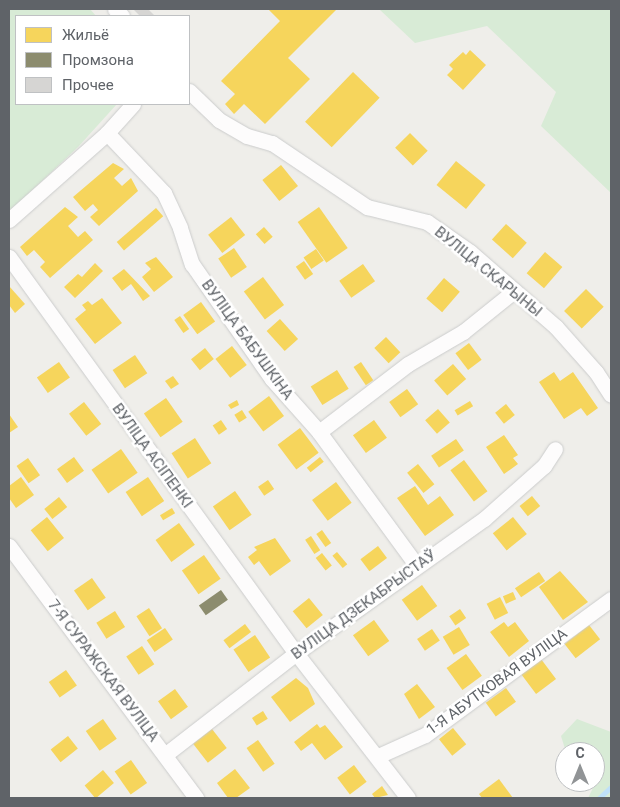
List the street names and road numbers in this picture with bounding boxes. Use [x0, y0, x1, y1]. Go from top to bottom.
street label: ВУЛІЦА СКАРЫНЫ [431, 223, 545, 321]
street label: ВУЛІЦА БАБУШКІНА [197, 276, 297, 404]
street label: ВУЛІЦА АСІПЕНКІ [108, 400, 196, 512]
street label: ВУЛІЦА ДЗЕКАБРЫСТАЎ [288, 546, 440, 664]
street label: 7-Я СУРАЖСКАЯ ВУЛІЦА [44, 596, 162, 746]
street label: 1-Я АБУТКОВАЯ ВУЛІЦА [423, 625, 571, 739]

